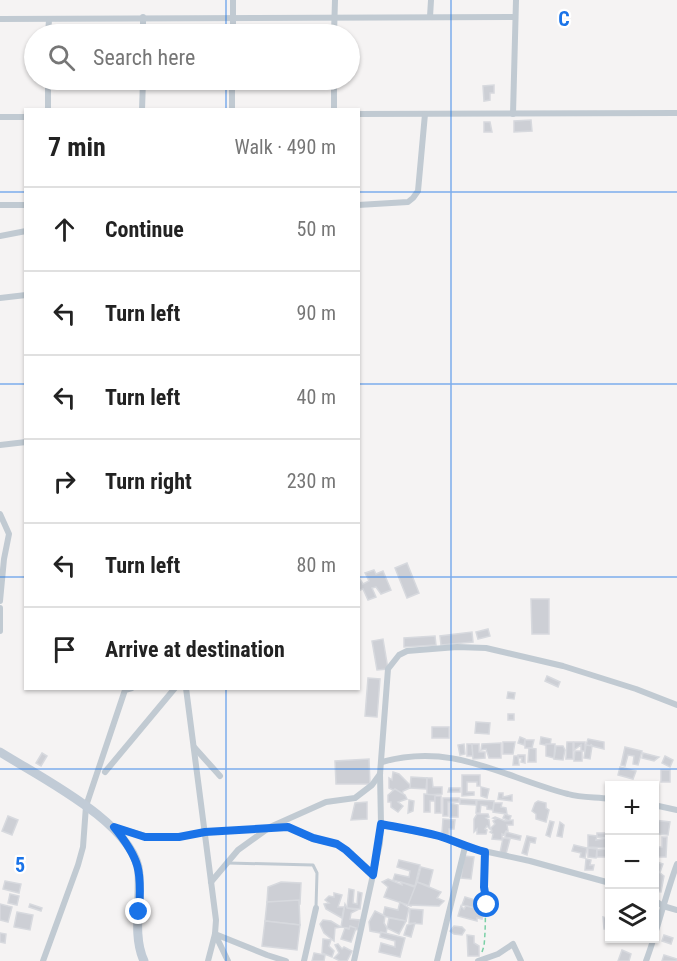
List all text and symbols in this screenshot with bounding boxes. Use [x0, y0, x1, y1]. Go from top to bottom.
text: C [558, 7, 570, 31]
search box [24, 24, 360, 90]
icon: search [45, 41, 78, 74]
text: Search here [93, 45, 195, 70]
text: 7 min [48, 132, 106, 162]
text: Walk · 490 m [235, 135, 336, 159]
icon: ahead [48, 213, 81, 246]
text: Continue [105, 217, 184, 242]
text: 50 m [297, 217, 336, 241]
icon: left [48, 297, 81, 330]
text: Turn left [105, 301, 180, 326]
text: 90 m [297, 301, 336, 325]
icon: left [48, 381, 81, 414]
text: Turn left [105, 385, 180, 410]
text: 40 m [297, 385, 336, 409]
icon: right [48, 465, 81, 498]
text: Turn right [105, 469, 192, 494]
text: 230 m [287, 469, 336, 493]
icon: left [48, 549, 81, 582]
text: Turn left [105, 553, 180, 578]
text: 80 m [297, 553, 336, 577]
icon: arrive [48, 633, 81, 666]
text: Arrive at destination [105, 637, 285, 662]
map controls [605, 781, 659, 943]
button: + [605, 781, 659, 835]
button: − [605, 835, 659, 889]
text: 5 [15, 853, 25, 877]
button: layers [605, 889, 659, 943]
route start [473, 891, 499, 917]
route end [125, 898, 151, 924]

